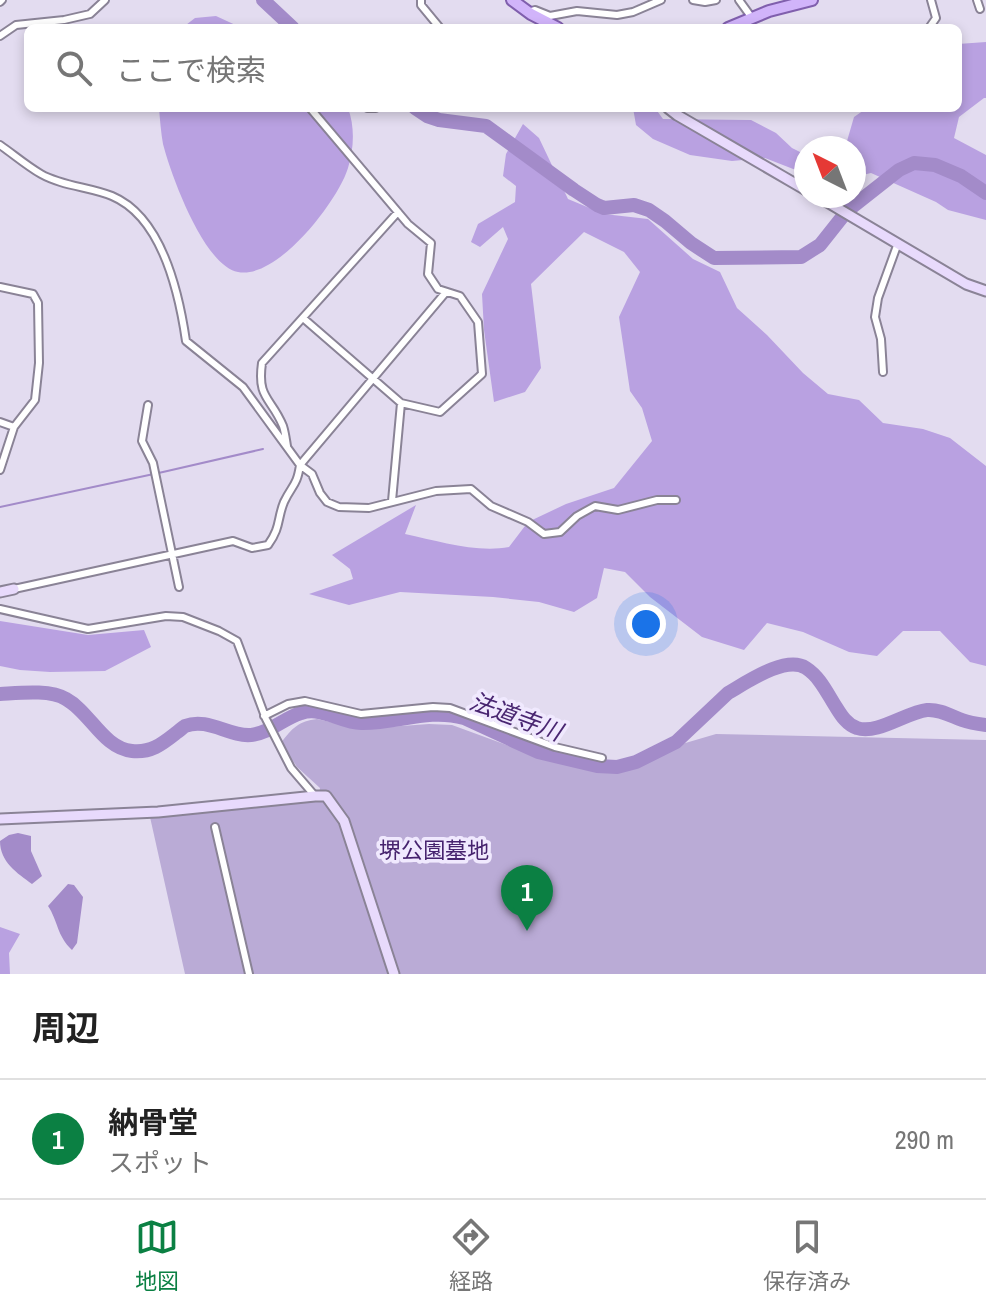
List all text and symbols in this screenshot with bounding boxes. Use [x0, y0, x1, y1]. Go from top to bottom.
search box [24, 24, 962, 112]
icon: search [52, 46, 96, 90]
text: ここで検索 [116, 50, 266, 90]
north arrow [794, 136, 866, 208]
your location [626, 604, 666, 644]
water label: 法道寺川 [465, 685, 569, 748]
park label: 堺公園墓地 [379, 835, 489, 865]
pin: 1 [501, 865, 553, 931]
text: 周辺 [32, 1005, 100, 1051]
text: 納骨堂 [108, 1102, 198, 1142]
text: 1 [52, 1122, 64, 1157]
text: 290 m [895, 1122, 954, 1157]
text: スポット [108, 1145, 212, 1180]
tab: 地図 [135, 1215, 179, 1296]
tab: 経路 [449, 1215, 493, 1296]
tab: 保存済み [763, 1215, 851, 1296]

